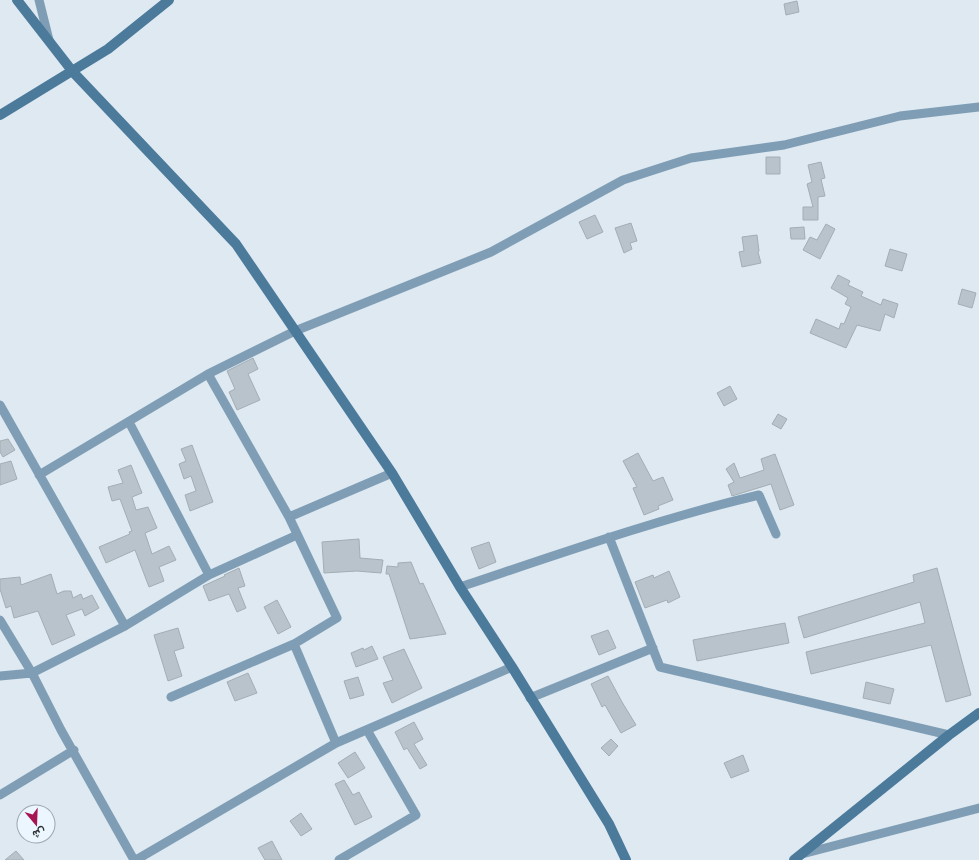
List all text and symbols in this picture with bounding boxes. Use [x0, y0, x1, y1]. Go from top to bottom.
north arrow [16, 804, 56, 844]
text: ش [31, 825, 48, 842]

